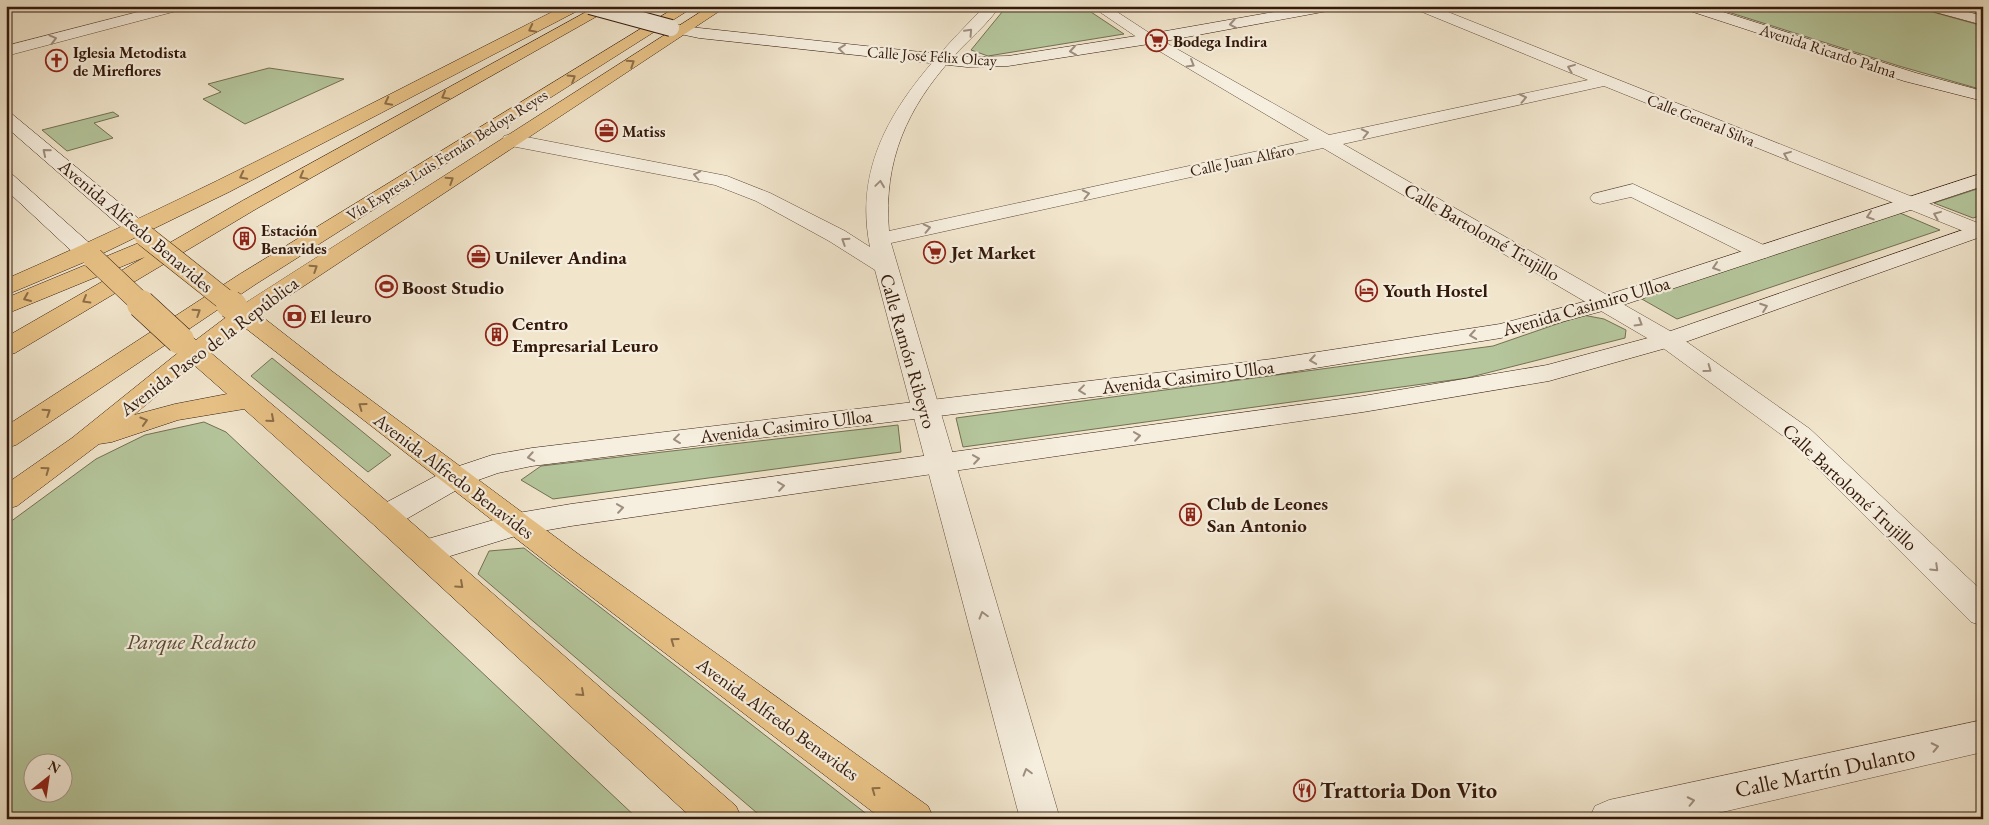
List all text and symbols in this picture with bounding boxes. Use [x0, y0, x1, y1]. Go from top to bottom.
one-way arrow [1229, 19, 1238, 29]
street label: Avenida Ricardo Palma [1756, 19, 1900, 83]
one-way arrow [529, 23, 538, 33]
one-way arrow [963, 29, 972, 38]
supermarket icon: Bodega Indira [1145, 29, 1169, 53]
place label: Bodega Indira [1173, 31, 1268, 52]
one-way arrow [49, 34, 58, 45]
street label: Calle José Félix Olcay [866, 41, 999, 71]
place label: Iglesia Metodista de Mireflores [73, 42, 187, 81]
one-way arrow [838, 44, 846, 55]
one-way arrow [1069, 45, 1077, 56]
church icon: Iglesia Metodista de Mireflores [45, 49, 69, 73]
one-way arrow [1185, 58, 1194, 68]
one-way arrow [625, 60, 634, 70]
one-way arrow [1567, 63, 1576, 74]
one-way arrow [567, 74, 576, 84]
street label: Vía Expresa Luis Fernán Bedoya Reyes [342, 84, 552, 226]
street label: Calle General Silva [1644, 89, 1759, 151]
one-way arrow [441, 90, 450, 100]
one-way arrow [1519, 94, 1528, 104]
one-way arrow [384, 96, 393, 106]
office icon: Matiss [594, 119, 618, 143]
place label: Matiss [622, 121, 666, 142]
one-way arrow [1360, 128, 1369, 139]
street label: Calle Juan Alfaro [1188, 139, 1296, 181]
one-way arrow [43, 149, 52, 158]
one-way arrow [1783, 150, 1792, 161]
street label: Avenida Alfredo Benavides [53, 153, 219, 298]
one-way arrow [299, 169, 308, 179]
one-way arrow [239, 170, 248, 180]
one-way arrow [692, 170, 701, 181]
one-way arrow [444, 176, 453, 186]
street label: Calle Bartolomé Trujillo [1399, 177, 1565, 287]
one-way arrow [874, 180, 884, 188]
one-way arrow [1082, 189, 1091, 200]
one-way arrow [1866, 210, 1875, 220]
one-way arrow [1934, 211, 1942, 221]
place label: Estación Benavides [261, 220, 327, 259]
one-way arrow [923, 223, 932, 234]
building icon: Estación Benavides [233, 227, 257, 251]
one-way arrow [841, 237, 850, 247]
supermarket icon: Jet Market [923, 240, 947, 264]
place label: Jet Market [949, 240, 1036, 265]
office icon: Unilever Andina [467, 245, 491, 269]
place label: Unilever Andina [495, 245, 628, 270]
one-way arrow [1712, 261, 1720, 271]
one-way arrow [308, 265, 317, 274]
street label: Avenida Paseo de la República [114, 270, 304, 422]
street label: Avenida Casimiro Ulloa [1498, 270, 1673, 342]
street label: Calle Ramón Ribeyro [874, 271, 942, 431]
sports icon: Boost Studio [374, 275, 398, 299]
place label: Boost Studio [402, 275, 505, 300]
hotel icon: Youth Hostel [1355, 278, 1379, 302]
place label: Youth Hostel [1383, 278, 1488, 303]
one-way arrow [23, 292, 32, 303]
one-way arrow [83, 294, 92, 304]
one-way arrow [1759, 302, 1768, 312]
bank icon: El leuro [282, 304, 306, 328]
place label: El leuro [310, 304, 372, 329]
one-way arrow [191, 309, 201, 318]
place label: Centro Empresarial Leuro [512, 311, 659, 358]
one-way arrow [1634, 317, 1643, 327]
building icon: Centro Empresarial Leuro [484, 322, 508, 346]
one-way arrow [1469, 330, 1478, 340]
street label: Avenida Casimiro Ulloa [1099, 354, 1276, 400]
one-way arrow [1308, 355, 1317, 365]
one-way arrow [1702, 363, 1712, 372]
one-way arrow [1078, 385, 1086, 395]
one-way arrow [358, 403, 368, 412]
street label: Avenida Casimiro Ulloa [697, 403, 874, 449]
street label: Avenida Alfredo Benavides [368, 407, 539, 545]
one-way arrow [42, 408, 51, 418]
one-way arrow [266, 413, 275, 422]
one-way arrow [140, 416, 148, 426]
street label: Calle Bartolomé Trujillo [1777, 418, 1923, 556]
one-way arrow [1134, 431, 1142, 442]
one-way arrow [673, 433, 681, 444]
one-way arrow [526, 452, 535, 462]
one-way arrow [972, 454, 981, 464]
one-way arrow [40, 468, 49, 476]
one-way arrow [777, 481, 785, 492]
place label: Club de Leones San Antonio [1207, 491, 1328, 538]
building icon: Club de Leones San Antonio [1179, 502, 1203, 526]
one-way arrow [616, 503, 624, 514]
one-way arrow [1929, 562, 1938, 571]
one-way arrow [455, 579, 464, 588]
one-way arrow [979, 612, 989, 620]
park label: Parque Reducto [126, 627, 256, 656]
one-way arrow [670, 638, 680, 647]
street label: Avenida Alfredo Benavides [691, 651, 864, 786]
one-way arrow [576, 687, 585, 696]
street label: Calle Martín Dulanto [1732, 738, 1918, 804]
one-way arrow [1931, 742, 1940, 753]
north arrow [22, 752, 72, 802]
text: N [45, 756, 64, 778]
one-way arrow [1023, 768, 1033, 776]
place label: Trattoria Don Vito [1320, 776, 1497, 805]
restaurant icon: Trattoria Don Vito [1292, 778, 1316, 802]
one-way arrow [871, 787, 881, 796]
one-way arrow [1687, 796, 1696, 807]

